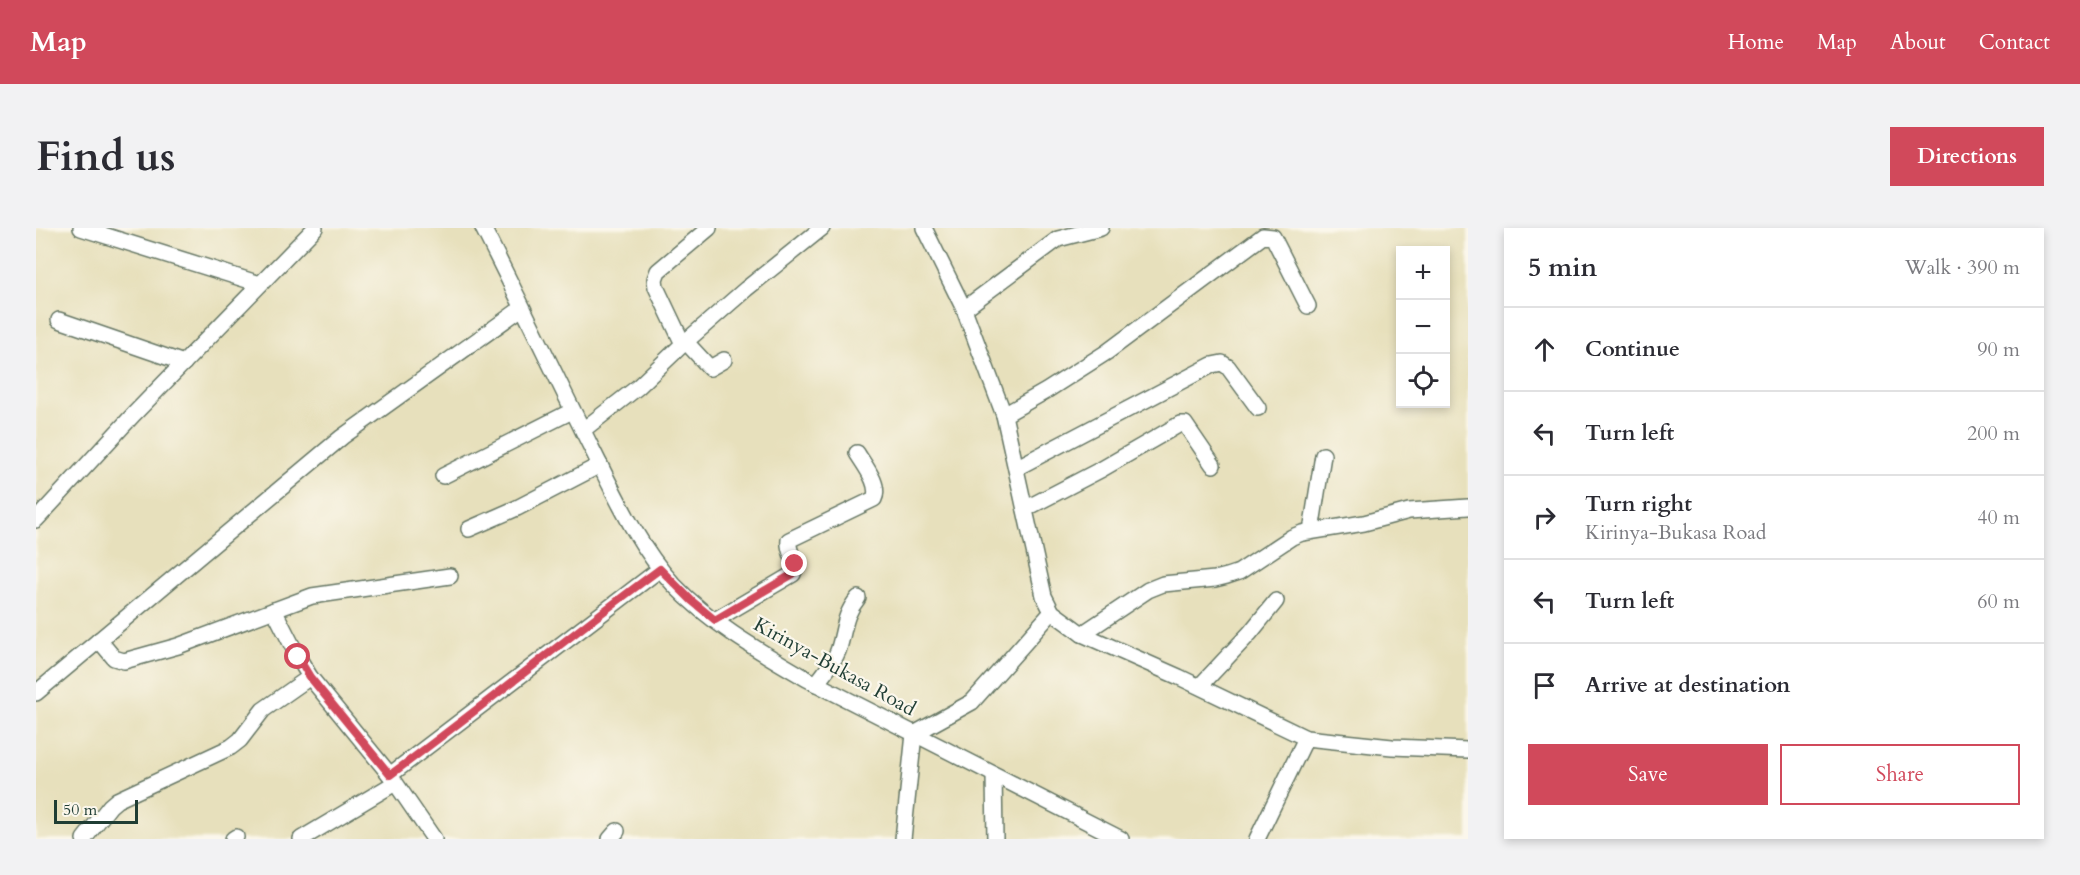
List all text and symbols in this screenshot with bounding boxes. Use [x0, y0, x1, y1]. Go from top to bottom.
text: Map [30, 23, 87, 61]
text: Home [1728, 28, 1784, 57]
text: Map [1817, 28, 1857, 57]
text: About [1890, 28, 1946, 57]
text: Contact [1979, 28, 2050, 57]
button: Directions [1890, 127, 2044, 186]
text: Find us [36, 128, 176, 185]
map controls [1396, 246, 1450, 408]
button: + [1396, 246, 1450, 300]
text: 5 min [1528, 250, 1597, 285]
text: Walk · 390 m [1905, 254, 2020, 281]
button: − [1396, 300, 1450, 354]
icon: ahead [1528, 333, 1561, 366]
text: Continue [1585, 334, 1680, 364]
text: 90 m [1977, 336, 2020, 363]
button: locate [1396, 354, 1450, 408]
icon: left [1528, 417, 1561, 450]
text: Turn left [1585, 418, 1674, 448]
text: 200 m [1967, 420, 2020, 447]
text: Turn right [1585, 489, 1692, 519]
icon: right [1528, 501, 1561, 534]
text: 40 m [1977, 504, 2020, 531]
text: Kirinya-Bukasa Road [1585, 519, 1767, 546]
route end [781, 550, 807, 576]
icon: left [1528, 585, 1561, 618]
text: Turn left [1585, 586, 1674, 616]
text: 60 m [1977, 588, 2020, 615]
street label: Kirinya-Bukasa Road [749, 611, 921, 722]
route start [284, 643, 310, 669]
icon: arrive [1528, 669, 1561, 702]
text: Arrive at destination [1585, 670, 1790, 700]
button: Save [1528, 744, 1768, 805]
button: Share [1780, 744, 2020, 805]
scale bar [54, 797, 138, 824]
text: 50 m [63, 799, 97, 821]

